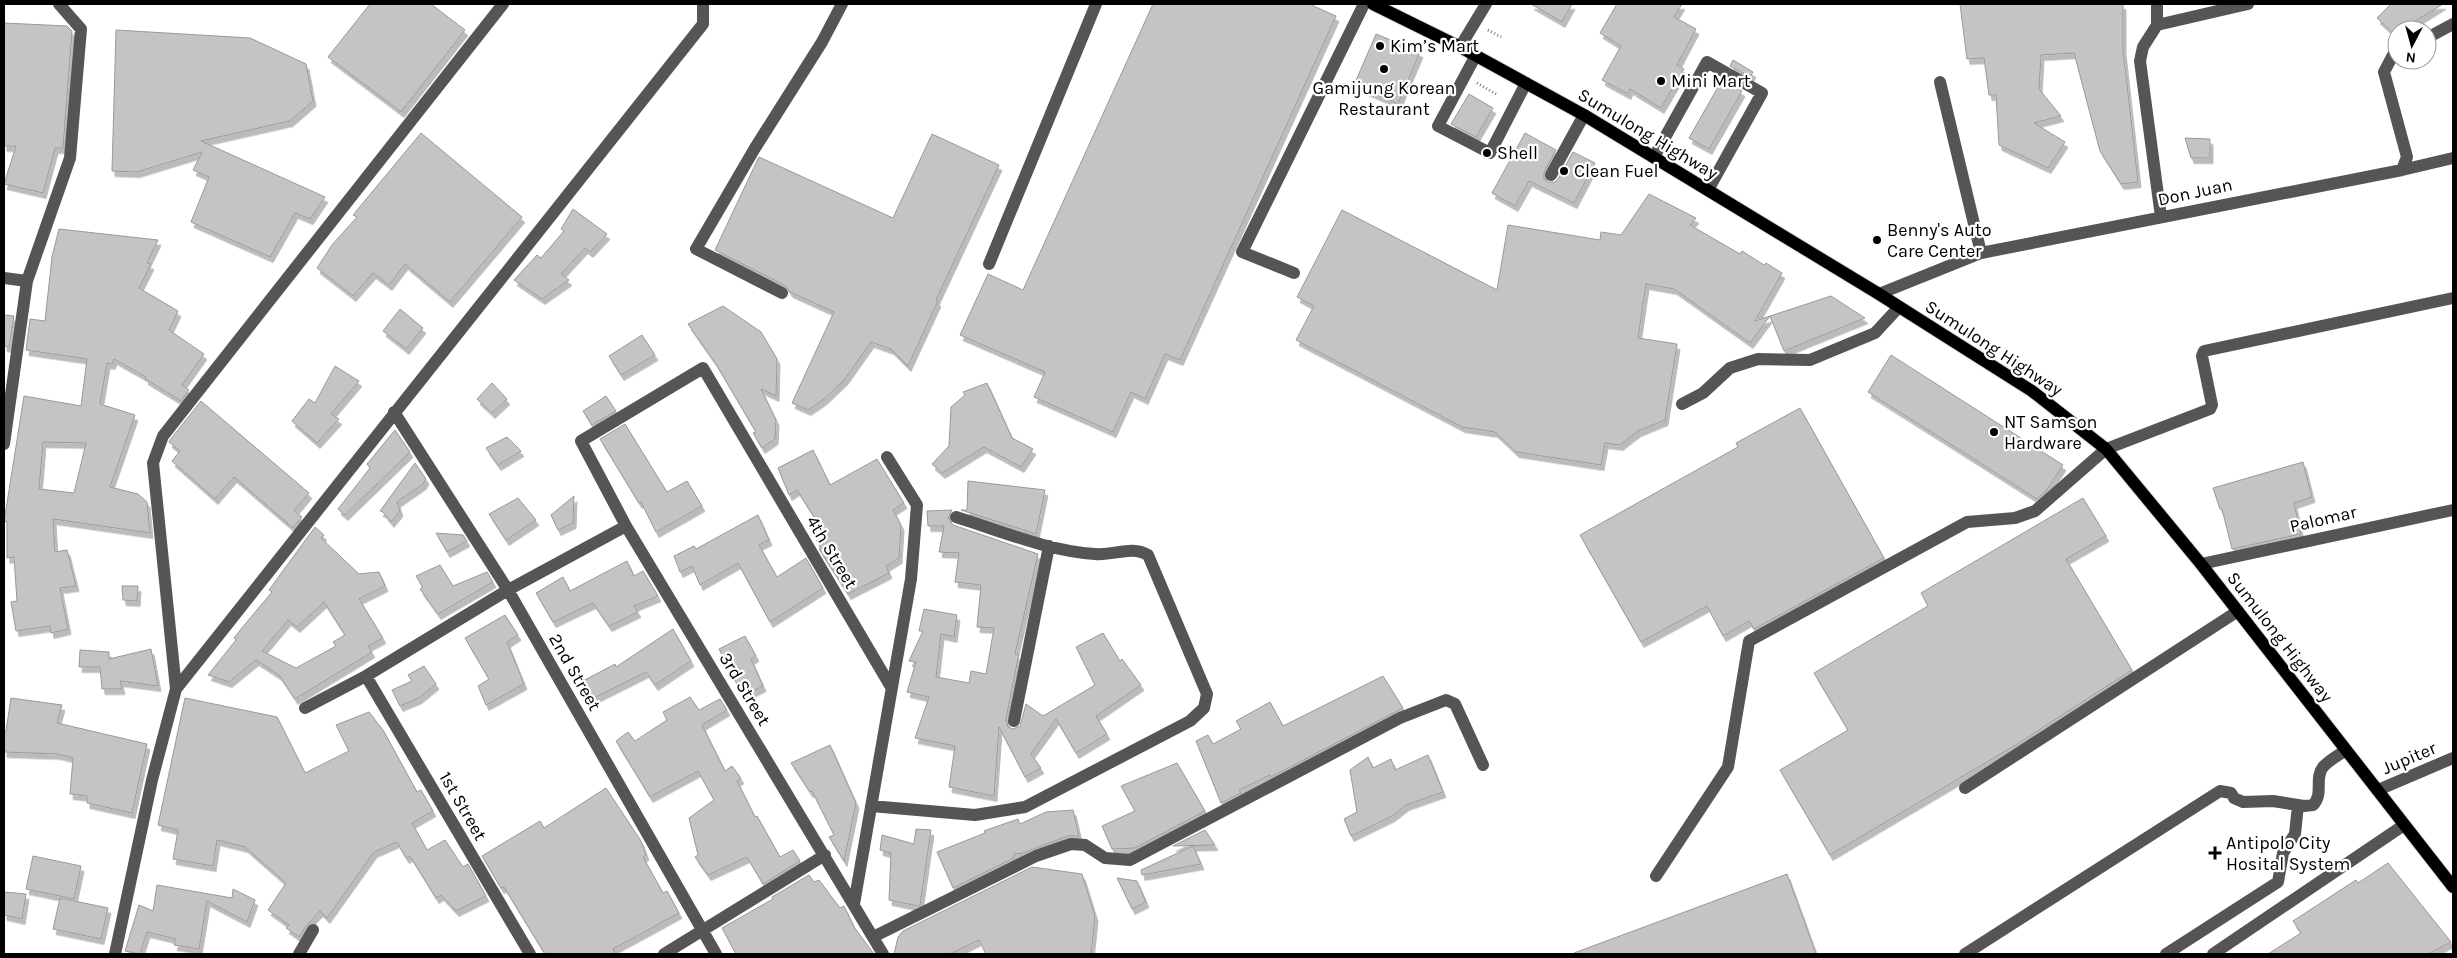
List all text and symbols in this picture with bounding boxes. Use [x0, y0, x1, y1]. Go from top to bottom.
north arrow [2387, 20, 2437, 70]
place label: Kim’s Mart [1390, 35, 1479, 57]
marker: Kim’s Mart [1374, 40, 1386, 52]
text: N [2405, 48, 2417, 66]
marker: Gamijung Korean Restaurant [1378, 63, 1390, 75]
place label: Mini Mart [1671, 70, 1751, 92]
marker: Mini Mart [1655, 75, 1667, 87]
place label: Gamijung Korean Restaurant [1313, 77, 1455, 120]
street label: Sumulong Highway [1574, 84, 1723, 185]
place label: Shell [1497, 142, 1538, 164]
marker: Shell [1481, 147, 1493, 159]
place label: Clean Fuel [1574, 160, 1659, 182]
marker: Clean Fuel [1558, 165, 1570, 177]
street label: Don Juan [2156, 173, 2234, 211]
place label: Benny's Auto Care Center [1887, 219, 1992, 262]
marker: Benny's Auto Care Center [1871, 234, 1883, 246]
street label: Sumulong Highway [1921, 295, 2067, 401]
place label: NT Samson Hardware [2004, 411, 2097, 454]
marker: NT Samson Hardware [1988, 426, 2000, 438]
street label: Palomar [2287, 501, 2359, 537]
street label: 4th Street [802, 511, 863, 593]
street label: Sumulong Highway [2222, 567, 2338, 707]
street label: 2nd Street [544, 629, 606, 715]
street label: 3rd Street [715, 648, 776, 730]
street label: Jupiter [2379, 737, 2440, 779]
street label: 1st Street [435, 768, 492, 845]
place label: Antipolo City Hosital System [2226, 832, 2350, 875]
marker: Antipolo City Hosital System [2208, 846, 2222, 860]

